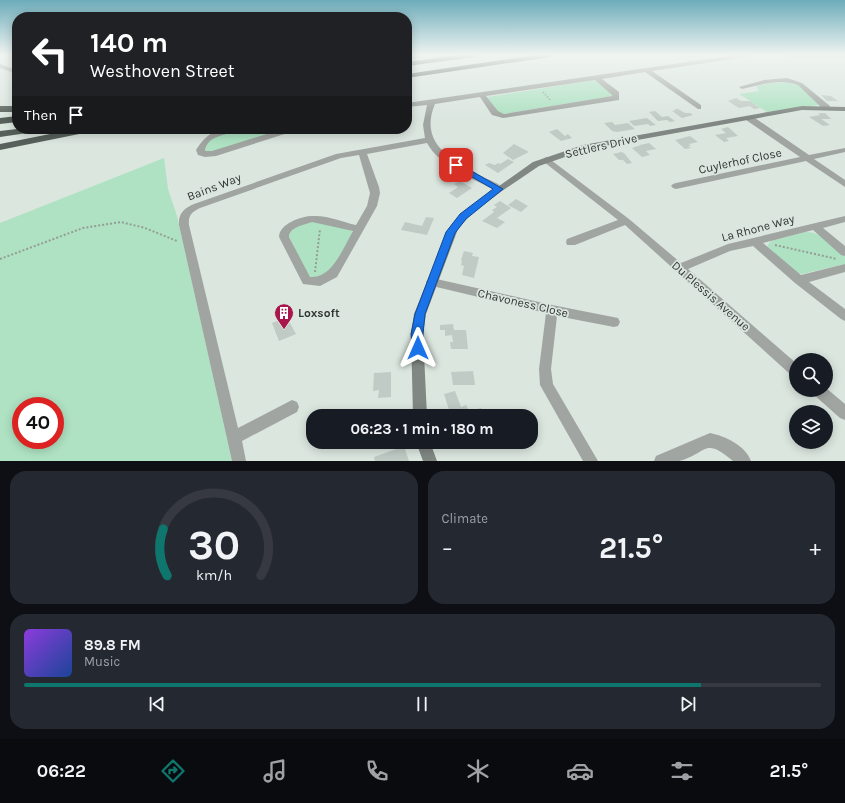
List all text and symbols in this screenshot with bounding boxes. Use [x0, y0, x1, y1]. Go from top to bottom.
text: 140 m [90, 26, 168, 59]
icon: left [24, 28, 76, 80]
text: Westhoven Street [90, 60, 235, 82]
icon: arrive [65, 104, 87, 126]
text: Then [24, 106, 57, 124]
street label: Settlers Drive [564, 131, 638, 161]
street label: Cuylerhof Close [697, 145, 783, 177]
pin [439, 148, 473, 182]
icon: arrive [445, 154, 467, 176]
street label: Bains Way [185, 170, 243, 204]
street label: La Rhone Way [720, 211, 796, 244]
street label: Du Plessis Avenue [669, 258, 753, 334]
street label: Chavoness Close [476, 286, 570, 320]
building icon: Loxsoft [273, 302, 295, 330]
place label: Loxsoft [298, 306, 340, 320]
position arrow [397, 327, 439, 369]
map controls [789, 353, 833, 449]
button: search [789, 353, 833, 397]
speed limit sign: 40 [12, 397, 64, 449]
button: layers [789, 405, 833, 449]
text: 06:23 · 1 min · 180 m [351, 420, 493, 438]
text: Climate [442, 511, 488, 526]
text: 30 [188, 520, 240, 568]
text: 21.5° [599, 530, 663, 566]
text: − [442, 535, 453, 561]
text: + [809, 535, 821, 561]
text: km/h [196, 566, 232, 583]
text: 89.8 FM [84, 636, 141, 654]
text: Music [84, 654, 120, 669]
icon: previous [146, 693, 168, 715]
icon: pause [411, 693, 433, 715]
icon: next [677, 693, 699, 715]
icon: directions [159, 757, 187, 785]
icon: music [261, 757, 289, 785]
icon: phone [363, 757, 391, 785]
icon: climate [464, 757, 492, 785]
icon: car [566, 757, 594, 785]
icon: filters [668, 757, 696, 785]
text: 06:22 [37, 760, 86, 782]
text: 21.5° [769, 760, 808, 782]

